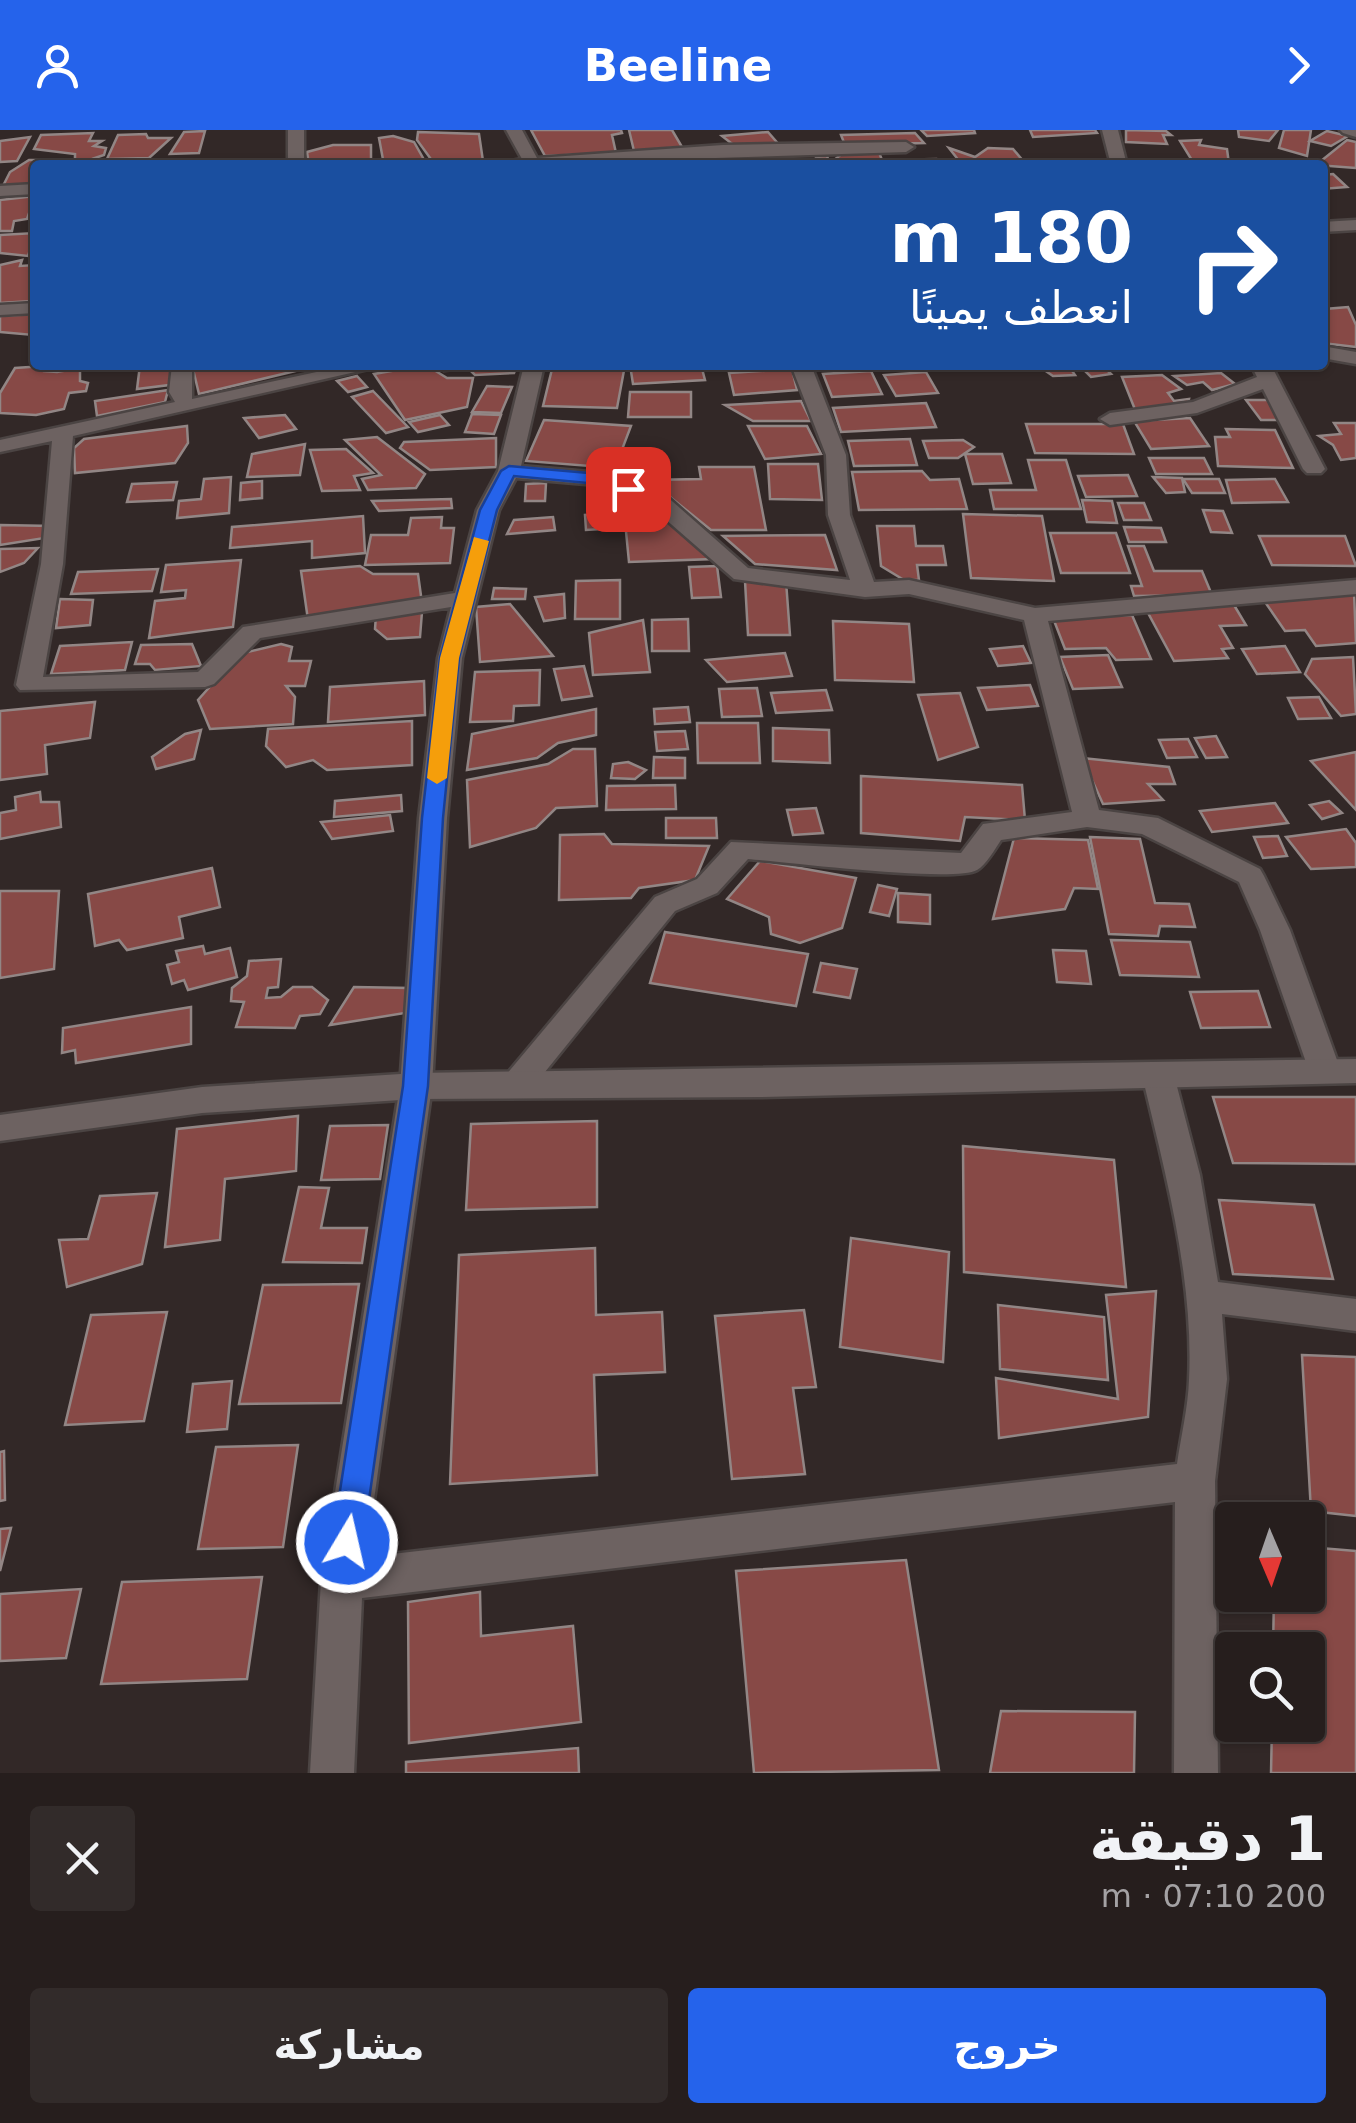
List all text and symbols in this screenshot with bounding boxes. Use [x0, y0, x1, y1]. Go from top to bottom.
icon: person [30, 38, 85, 93]
icon: forward [1271, 38, 1326, 93]
text: Beeline [584, 39, 772, 92]
text: 180 m [890, 197, 1133, 279]
icon: right [1168, 200, 1298, 330]
text: انعطف يمينًا [909, 281, 1133, 334]
pin [586, 447, 671, 532]
icon: arrive [601, 462, 656, 517]
position arrow [295, 1490, 399, 1594]
north arrow [1215, 1502, 1325, 1612]
map controls [1215, 1502, 1325, 1742]
button: search [1215, 1632, 1325, 1742]
text: 1 دقيقة [1089, 1804, 1326, 1874]
button: close [30, 1806, 135, 1911]
text: 200 m · 07:10 [1101, 1877, 1326, 1915]
button: مشاركة [30, 1988, 668, 2103]
button: خروج [688, 1988, 1326, 2103]

